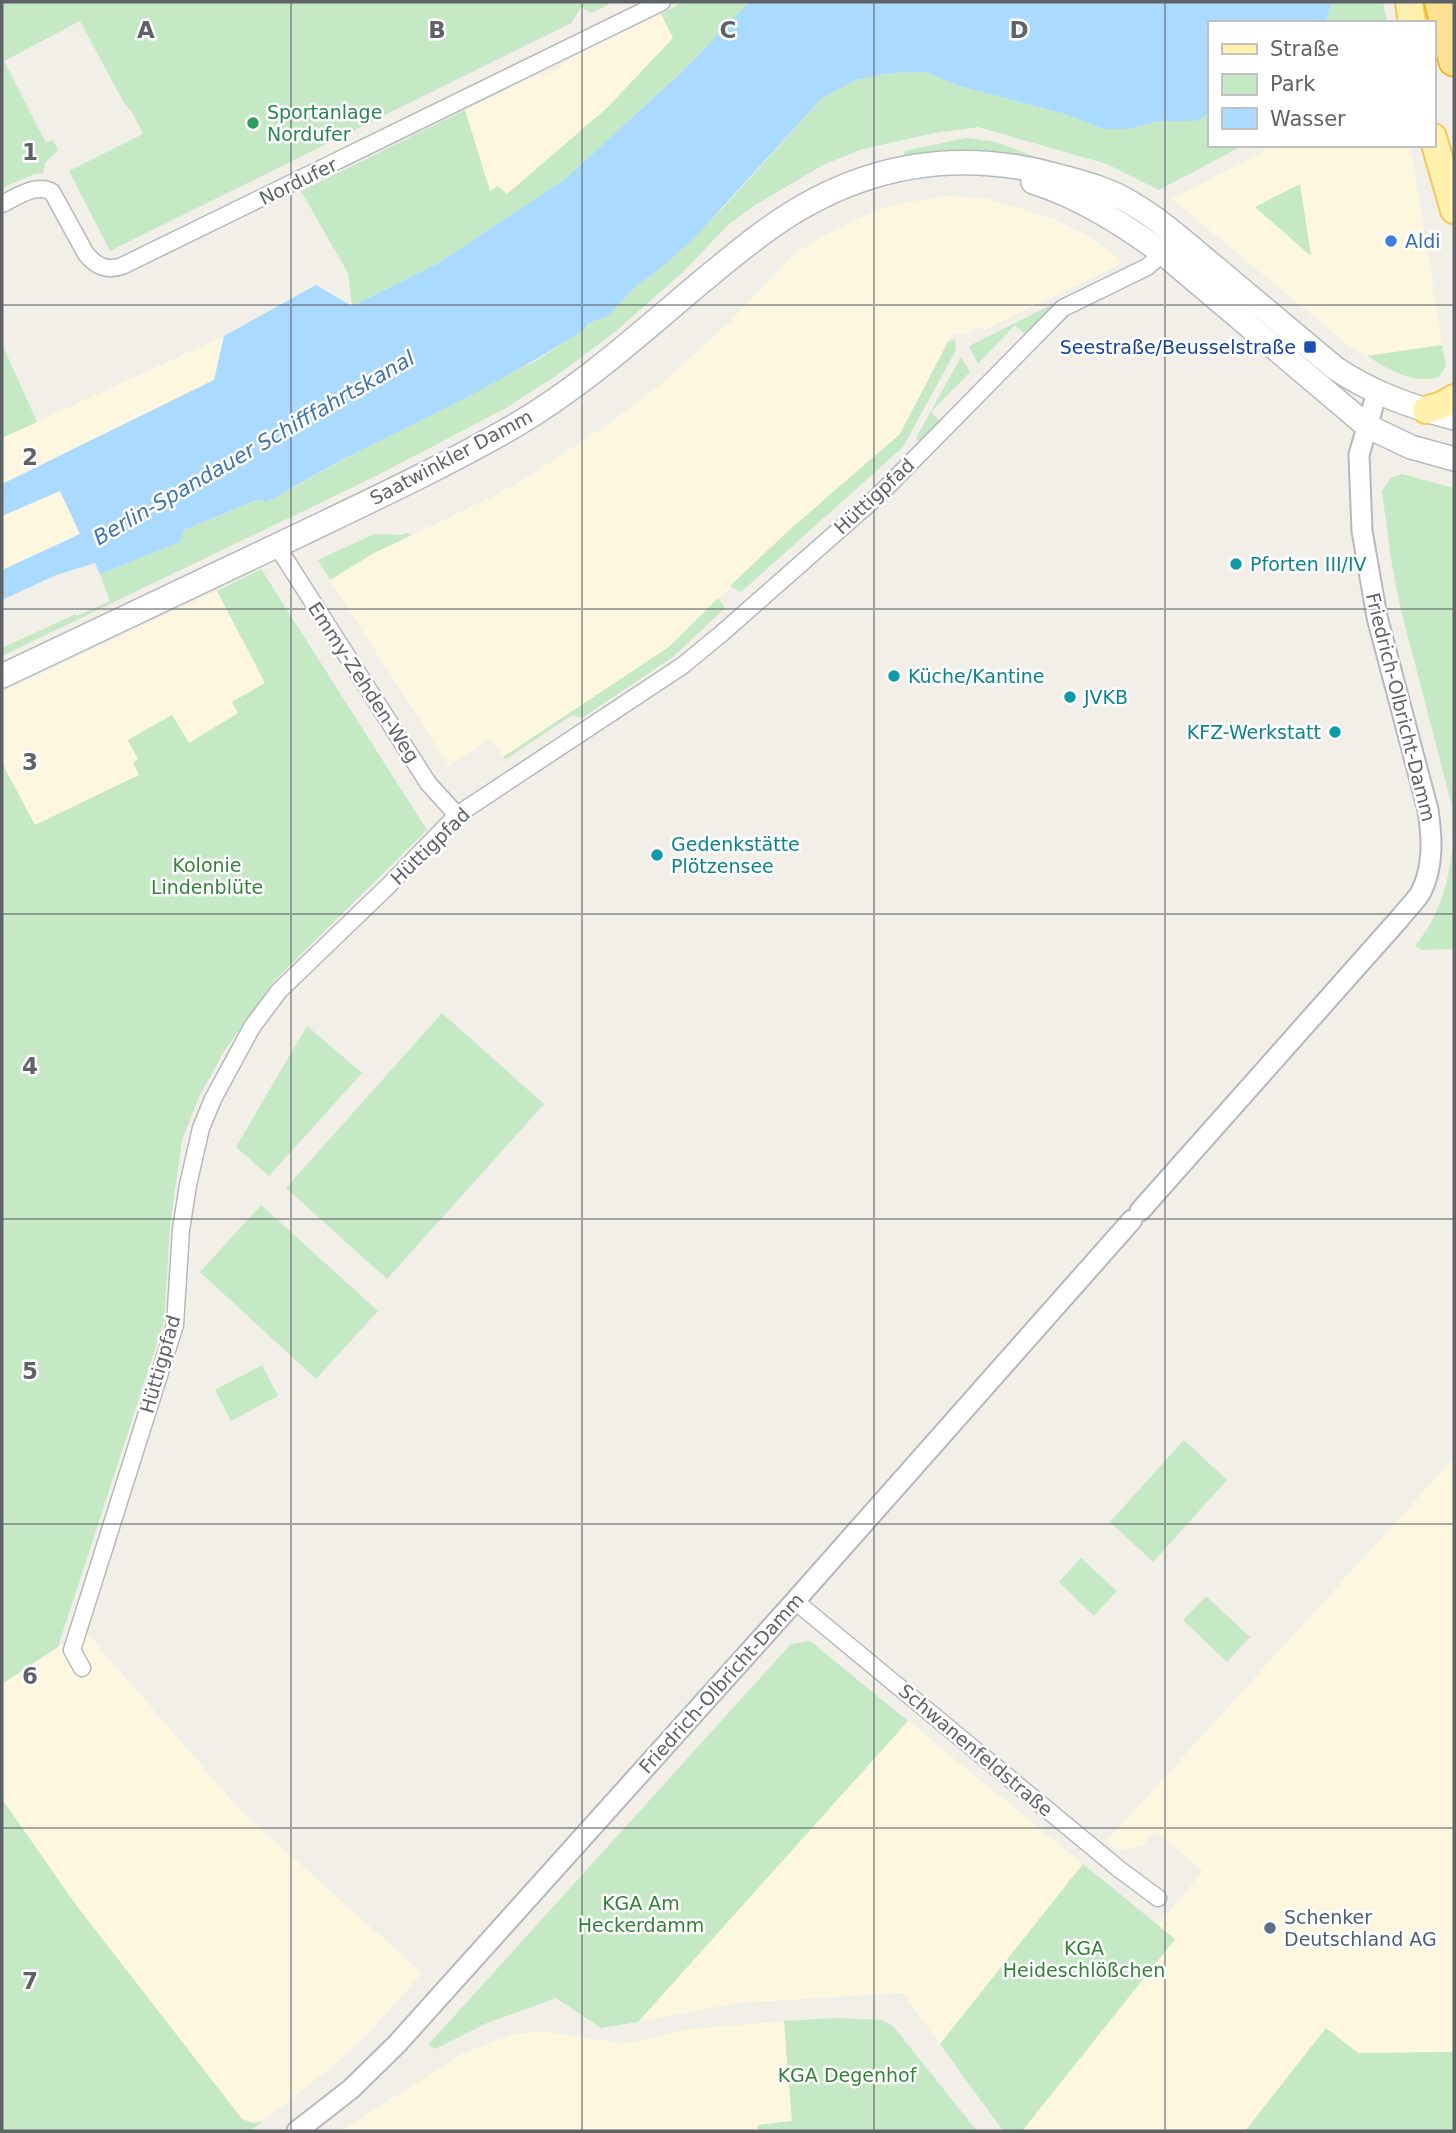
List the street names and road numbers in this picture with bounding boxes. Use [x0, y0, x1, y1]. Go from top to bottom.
street label: Nordufer [256, 153, 341, 209]
street label: Saatwinkler Damm [366, 405, 536, 509]
street label: Hüttigpfad [830, 454, 918, 538]
street label: Friedrich-Olbricht-Damm [1362, 590, 1440, 824]
street label: Emmy-Zehden-Weg [304, 598, 424, 766]
street label: Hüttigpfad [386, 803, 474, 889]
street label: Hüttigpfad [136, 1312, 184, 1416]
street label: Friedrich-Olbricht-Damm [634, 1588, 808, 1778]
street label: Schwanenfeldstraße [895, 1679, 1057, 1821]

